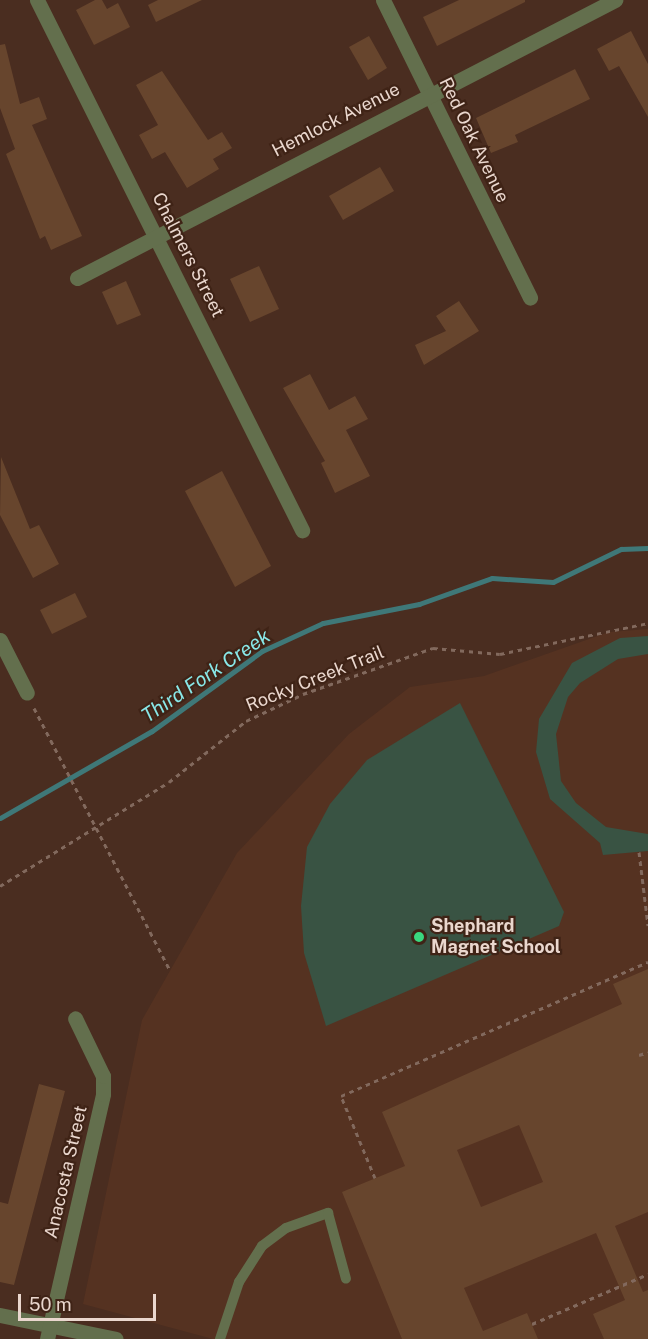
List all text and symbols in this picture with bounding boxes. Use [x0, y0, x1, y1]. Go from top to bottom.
street label: Red Oak Avenue [434, 74, 514, 206]
street label: Hemlock Avenue [268, 78, 404, 162]
street label: Chalmers Street [147, 189, 229, 321]
water label: Third Fork Creek [137, 624, 275, 728]
street label: Rocky Creek Trail [243, 641, 387, 717]
place label: Shephard Magnet School [431, 916, 561, 958]
marker: Shephard Magnet School [412, 930, 426, 944]
street label: Anacosta Street [40, 1103, 92, 1241]
scale bar [21, 1282, 159, 1320]
text: 50 m [29, 1294, 72, 1315]

